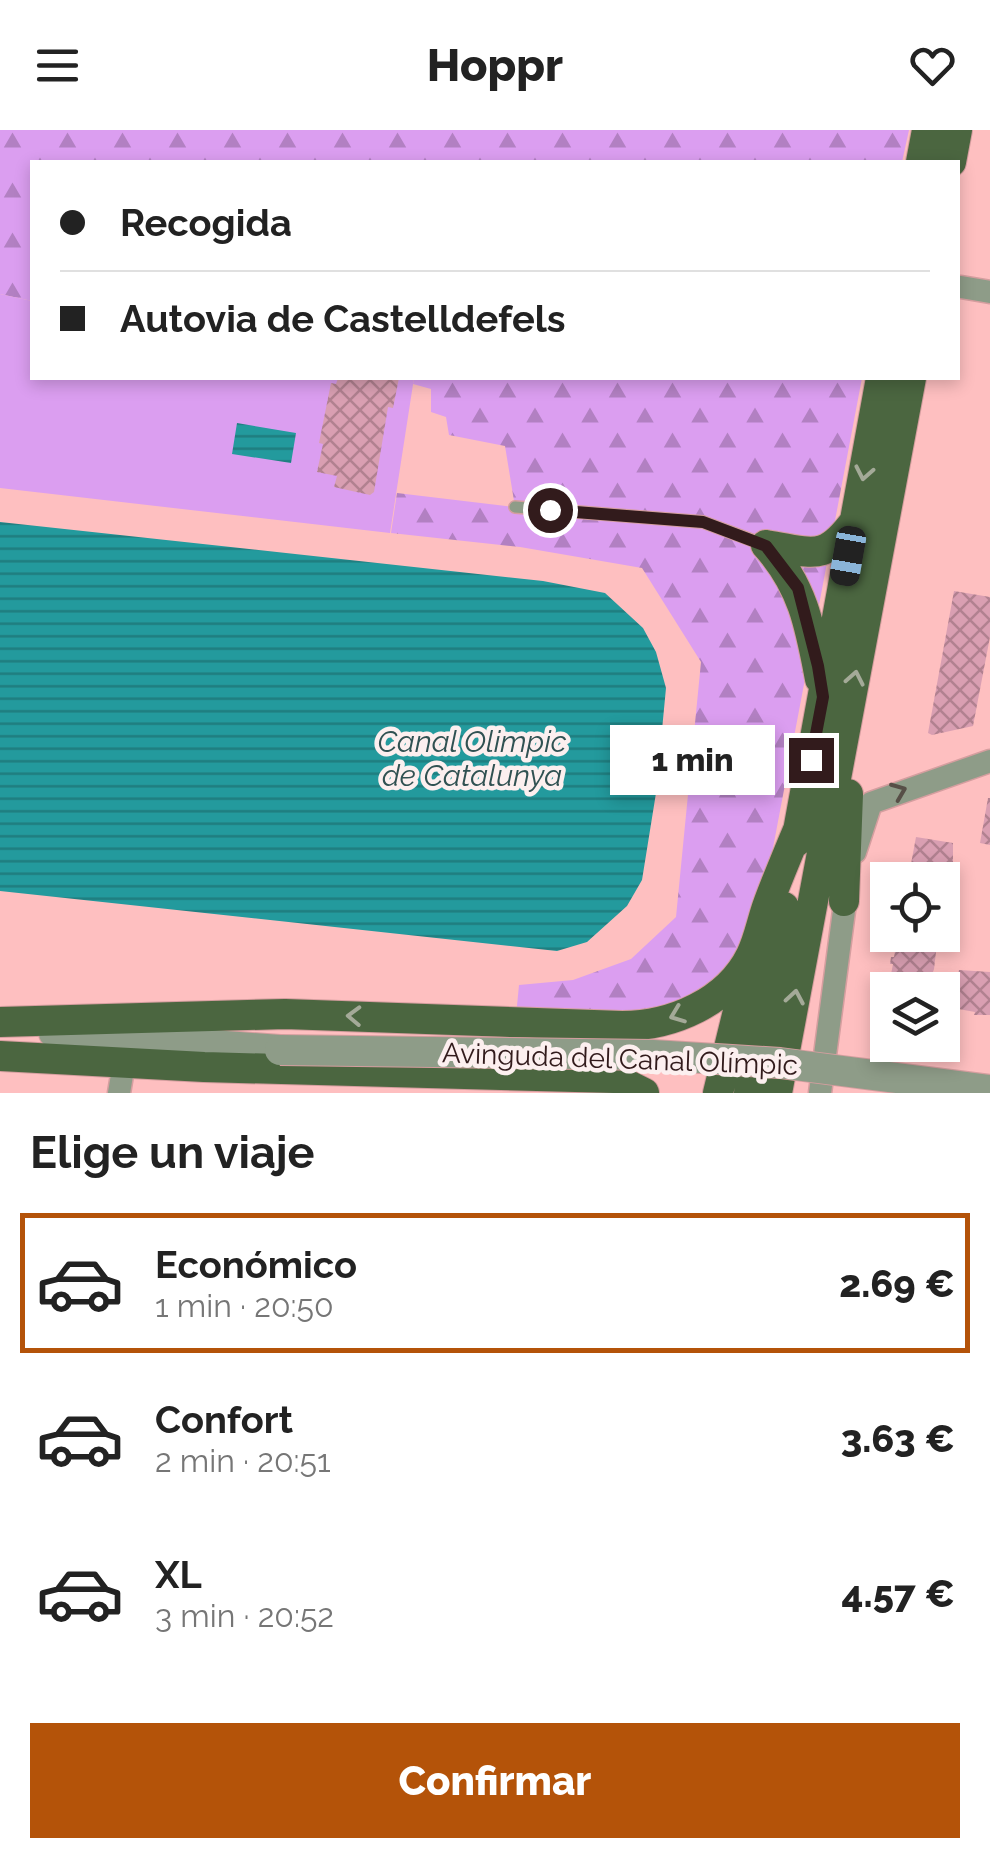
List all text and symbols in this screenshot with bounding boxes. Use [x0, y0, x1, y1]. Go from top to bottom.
icon: menu [30, 38, 85, 93]
icon: heart [905, 38, 960, 93]
text: Hoppr [427, 39, 563, 92]
text: Recogida [120, 200, 292, 245]
text: Autovia de Castelldefels [120, 296, 565, 341]
one-way arrow [854, 465, 875, 482]
route start [528, 488, 573, 533]
car [828, 524, 868, 588]
one-way arrow [844, 670, 865, 686]
water label: Canal Olimpic de Catalunya [377, 724, 567, 793]
callout: 1 min [611, 725, 776, 795]
route end [789, 738, 834, 783]
text: 1 min [651, 741, 734, 778]
one-way arrow [890, 783, 907, 803]
map controls [870, 862, 960, 1062]
button: locate [870, 862, 960, 952]
button: layers [870, 972, 960, 1062]
one-way arrow [783, 989, 804, 1006]
one-way arrow [669, 1004, 687, 1024]
one-way arrow [345, 1006, 361, 1027]
street label: Avinguda del Canal Olímpic [442, 1036, 798, 1082]
text: Elige un viaje [30, 1126, 314, 1179]
icon: car [35, 1238, 125, 1328]
text: Económico [155, 1242, 357, 1287]
text: 2.69 € [839, 1261, 955, 1306]
text: 1 min · 20:50 [155, 1287, 334, 1324]
icon: car [35, 1393, 125, 1483]
text: Confort [155, 1397, 293, 1442]
text: 3.63 € [841, 1416, 955, 1461]
text: 2 min · 20:51 [155, 1442, 331, 1479]
icon: car [35, 1548, 125, 1638]
text: XL [155, 1552, 202, 1597]
text: 4.57 € [842, 1571, 955, 1616]
text: 3 min · 20:52 [155, 1597, 334, 1634]
button: Confirmar [30, 1723, 960, 1838]

